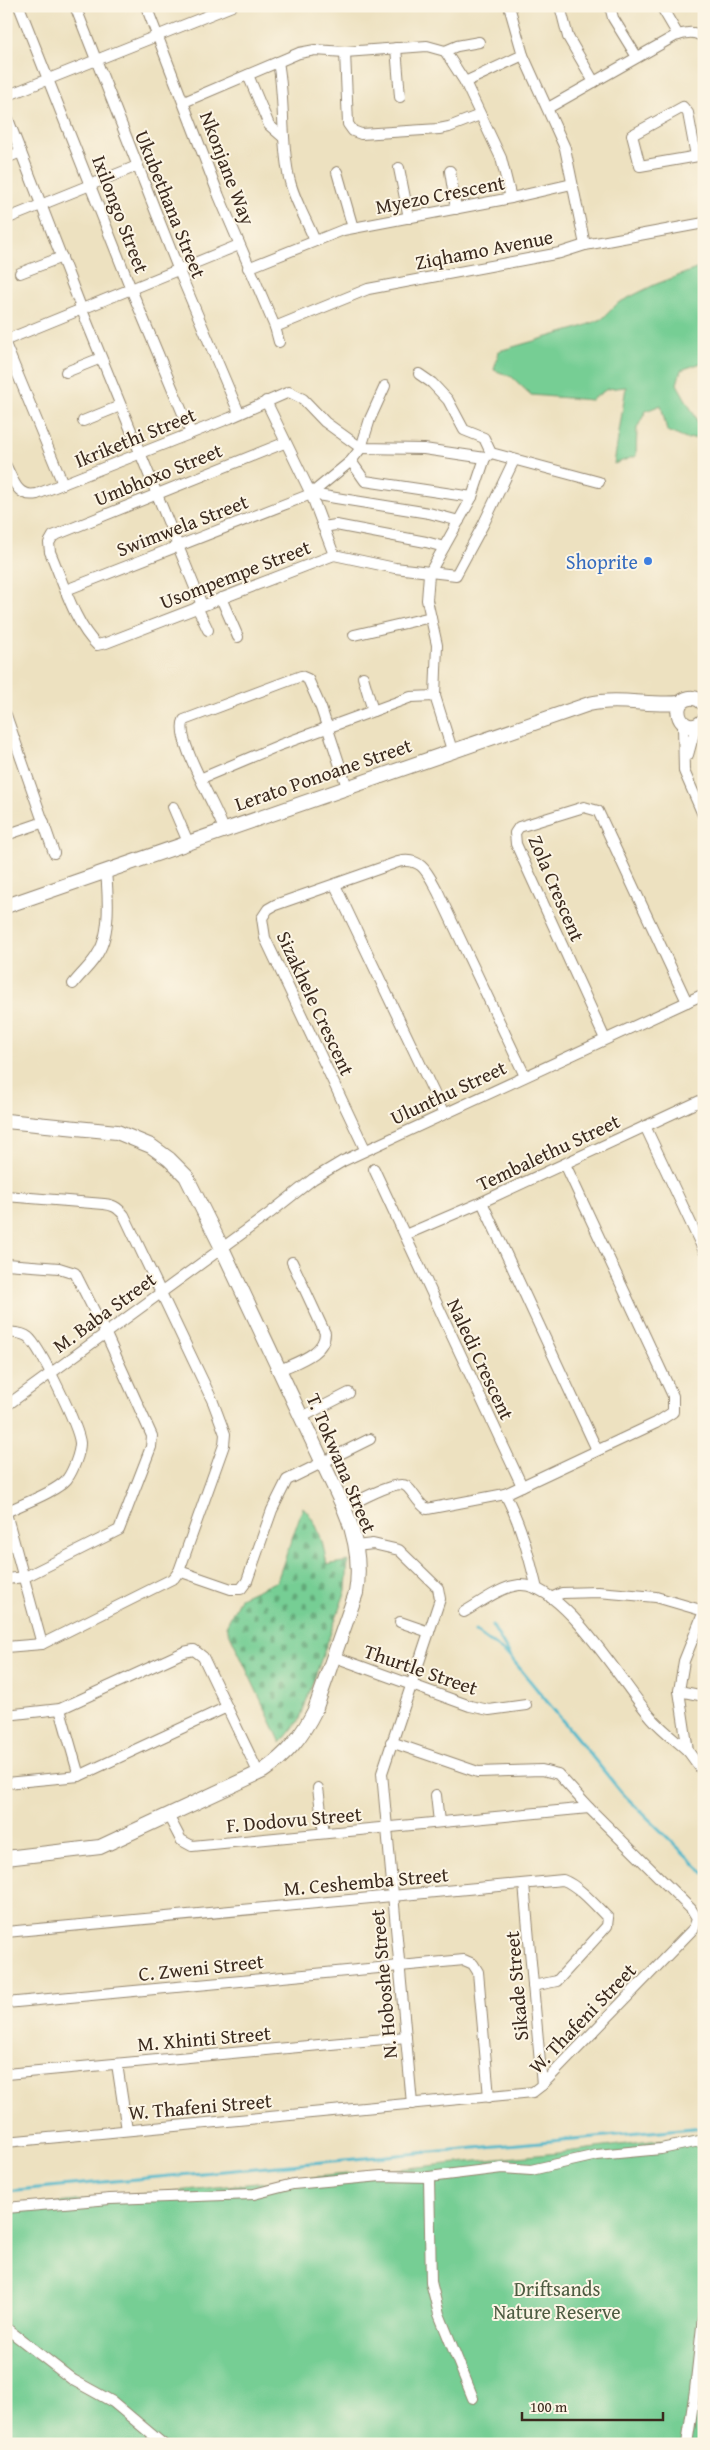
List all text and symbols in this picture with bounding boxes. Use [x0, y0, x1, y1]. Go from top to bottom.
street label: Nkonjane Way [193, 107, 263, 229]
street label: Ukubethana Street [128, 126, 214, 282]
street label: Ixilongo Street [85, 151, 157, 277]
street label: Myezo Crescent [373, 167, 507, 221]
street label: Ziqhamo Avenue [413, 221, 555, 277]
street label: Ikrikethi Street [70, 400, 200, 474]
street label: Umbhoxo Street [90, 435, 226, 513]
street label: Swimwela Street [112, 487, 252, 563]
street label: Usompempe Street [155, 532, 315, 616]
place label: Shoprite [566, 547, 638, 576]
marker: Shoprite [642, 555, 654, 567]
street label: Lerato Ponoane Street [230, 730, 416, 818]
street label: Zola Crescent [522, 830, 592, 946]
street label: Sizakhele Crescent [270, 926, 362, 1080]
street label: Ulunthu Street [385, 1052, 511, 1132]
street label: Tembalethu Street [472, 1106, 624, 1198]
street label: M. Baba Street [46, 1265, 162, 1359]
street label: Naledi Crescent [440, 1294, 522, 1424]
street label: T. Tokwana Street [300, 1389, 384, 1537]
street label: Thurtle Street [360, 1636, 482, 1702]
street label: F. Dodovu Street [225, 1799, 363, 1839]
street label: M. Ceshemba Street [282, 1859, 450, 1903]
street label: N. Hoboshe Street [362, 1908, 404, 2060]
street label: Sikade Street [497, 1930, 535, 2042]
street label: C. Zweni Street [137, 1946, 265, 1988]
street label: W. Thafeni Street [522, 1956, 642, 2080]
street label: M. Xhinti Street [136, 2018, 272, 2058]
street label: W. Thafeni Street [127, 2085, 273, 2127]
park label: Driftsands Nature Reserve [493, 2274, 621, 2326]
scale bar [522, 2390, 664, 2422]
text: 100 m [530, 2396, 568, 2417]

